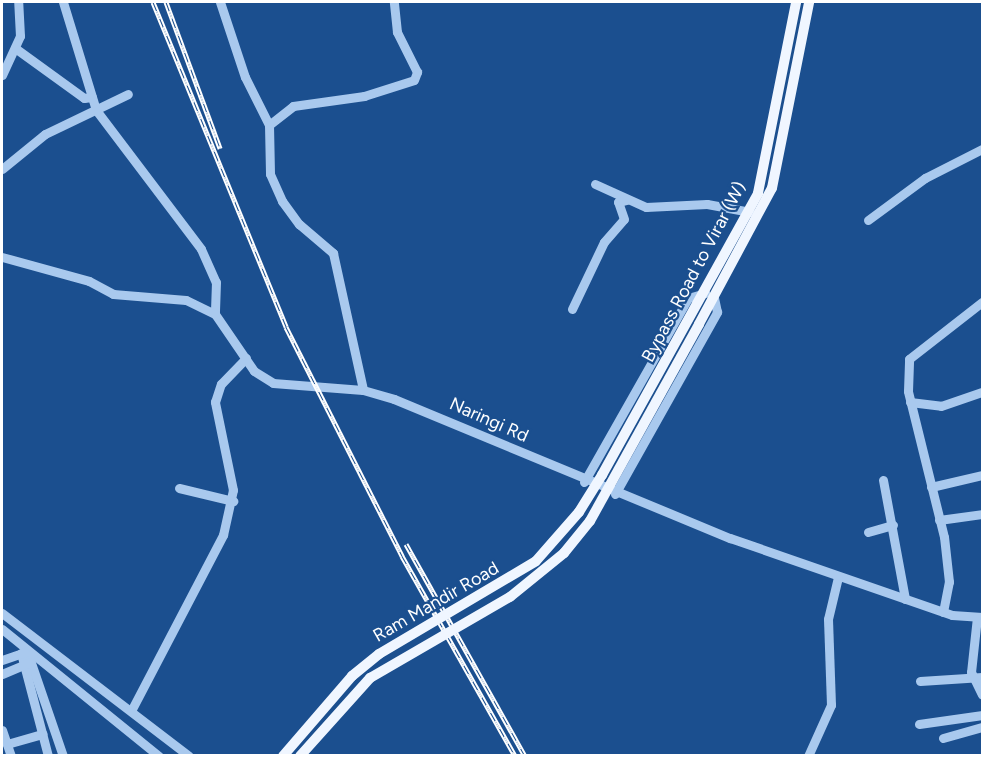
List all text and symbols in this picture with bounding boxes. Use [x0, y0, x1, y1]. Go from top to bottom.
street label: Bypass Road to Virar (W) [637, 178, 751, 366]
street label: Naringi Rd [446, 393, 532, 447]
street label: Ram Mandir Road [369, 557, 503, 647]

